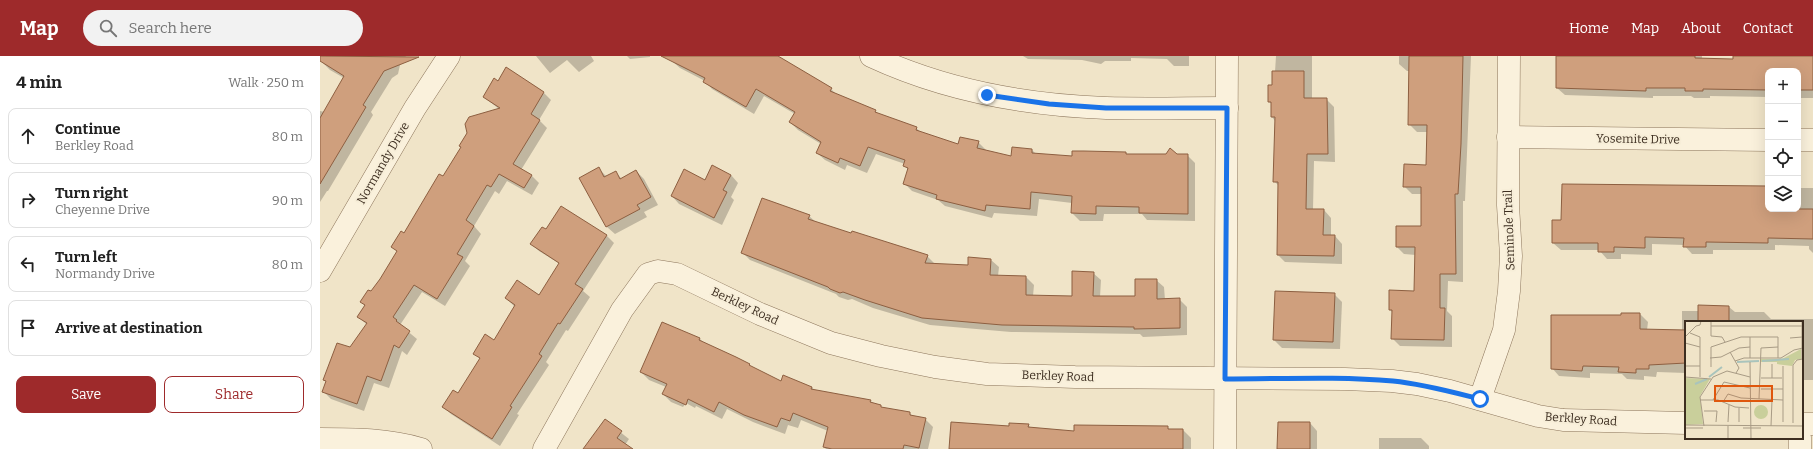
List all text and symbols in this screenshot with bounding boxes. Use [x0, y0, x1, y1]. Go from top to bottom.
search box [83, 10, 363, 46]
text: Map [20, 17, 59, 40]
icon: search [97, 17, 119, 39]
text: Search here [129, 19, 212, 37]
text: Home [1569, 20, 1609, 37]
text: Map [1631, 20, 1659, 37]
text: About [1681, 20, 1721, 37]
text: Contact [1743, 20, 1793, 37]
map controls [1765, 68, 1801, 212]
button: + [1765, 68, 1801, 104]
text: 4 min [16, 72, 62, 93]
text: Walk · 250 m [228, 75, 304, 90]
route end [978, 86, 996, 104]
button: − [1765, 104, 1801, 140]
text: Continue [55, 120, 121, 138]
street label: Normandy Drive [354, 120, 412, 206]
icon: ahead [17, 125, 39, 147]
text: 80 m [272, 129, 303, 144]
street label: Yosemite Drive [1596, 131, 1680, 147]
text: Berkley Road [55, 138, 134, 153]
button: locate [1765, 140, 1801, 176]
button: layers [1765, 176, 1801, 212]
text: Turn right [55, 184, 128, 202]
icon: right [17, 189, 39, 211]
street label: Seminole Trail [1501, 189, 1517, 271]
text: 90 m [272, 193, 303, 208]
text: Cheyenne Drive [55, 202, 150, 217]
text: Turn left [55, 248, 117, 266]
icon: left [17, 253, 39, 275]
text: 80 m [272, 257, 303, 272]
text: Normandy Drive [55, 266, 155, 281]
street label: Berkley Road [709, 284, 781, 328]
icon: arrive [17, 317, 39, 339]
text: Arrive at destination [55, 319, 202, 337]
inset map [1685, 321, 1803, 439]
street label: Berkley Road [1021, 368, 1095, 384]
button: Save [16, 376, 156, 413]
button: Share [164, 376, 304, 413]
route start [1471, 390, 1489, 408]
street label: Berkley Road [1544, 409, 1618, 429]

